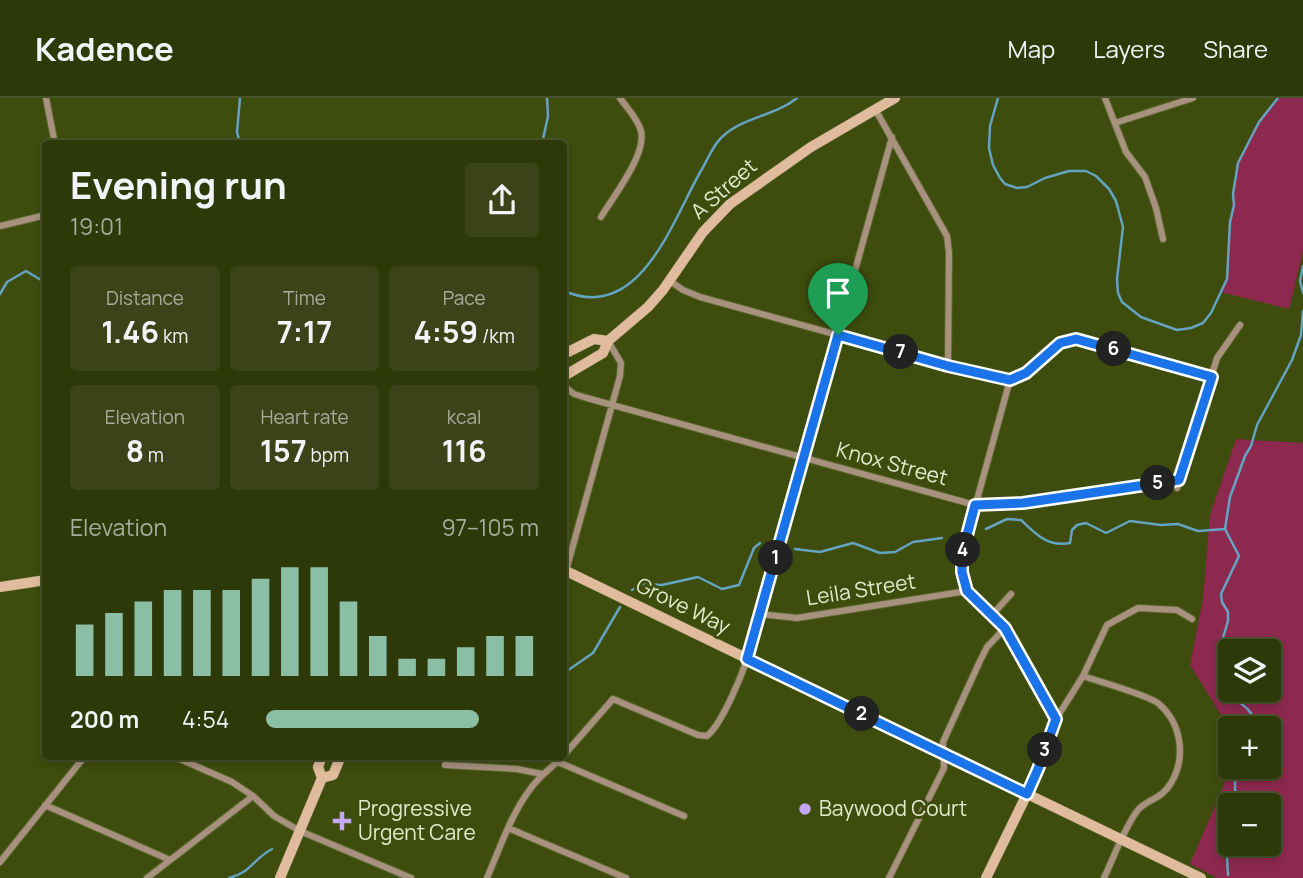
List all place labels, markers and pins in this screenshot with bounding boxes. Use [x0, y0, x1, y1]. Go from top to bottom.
pin [808, 263, 868, 335]
pin: 6 [1096, 331, 1132, 366]
pin: 7 [884, 334, 918, 370]
pin: 5 [1140, 466, 1176, 500]
pin: 4 [946, 532, 981, 568]
pin: 1 [758, 540, 794, 575]
pin: 2 [844, 696, 880, 732]
pin: 3 [1028, 732, 1062, 768]
place label: Progressive Urgent Care [358, 794, 476, 846]
place label: Baywood Court [819, 794, 967, 822]
marker: Baywood Court [797, 801, 813, 817]
marker: Progressive Urgent Care [332, 811, 352, 831]

